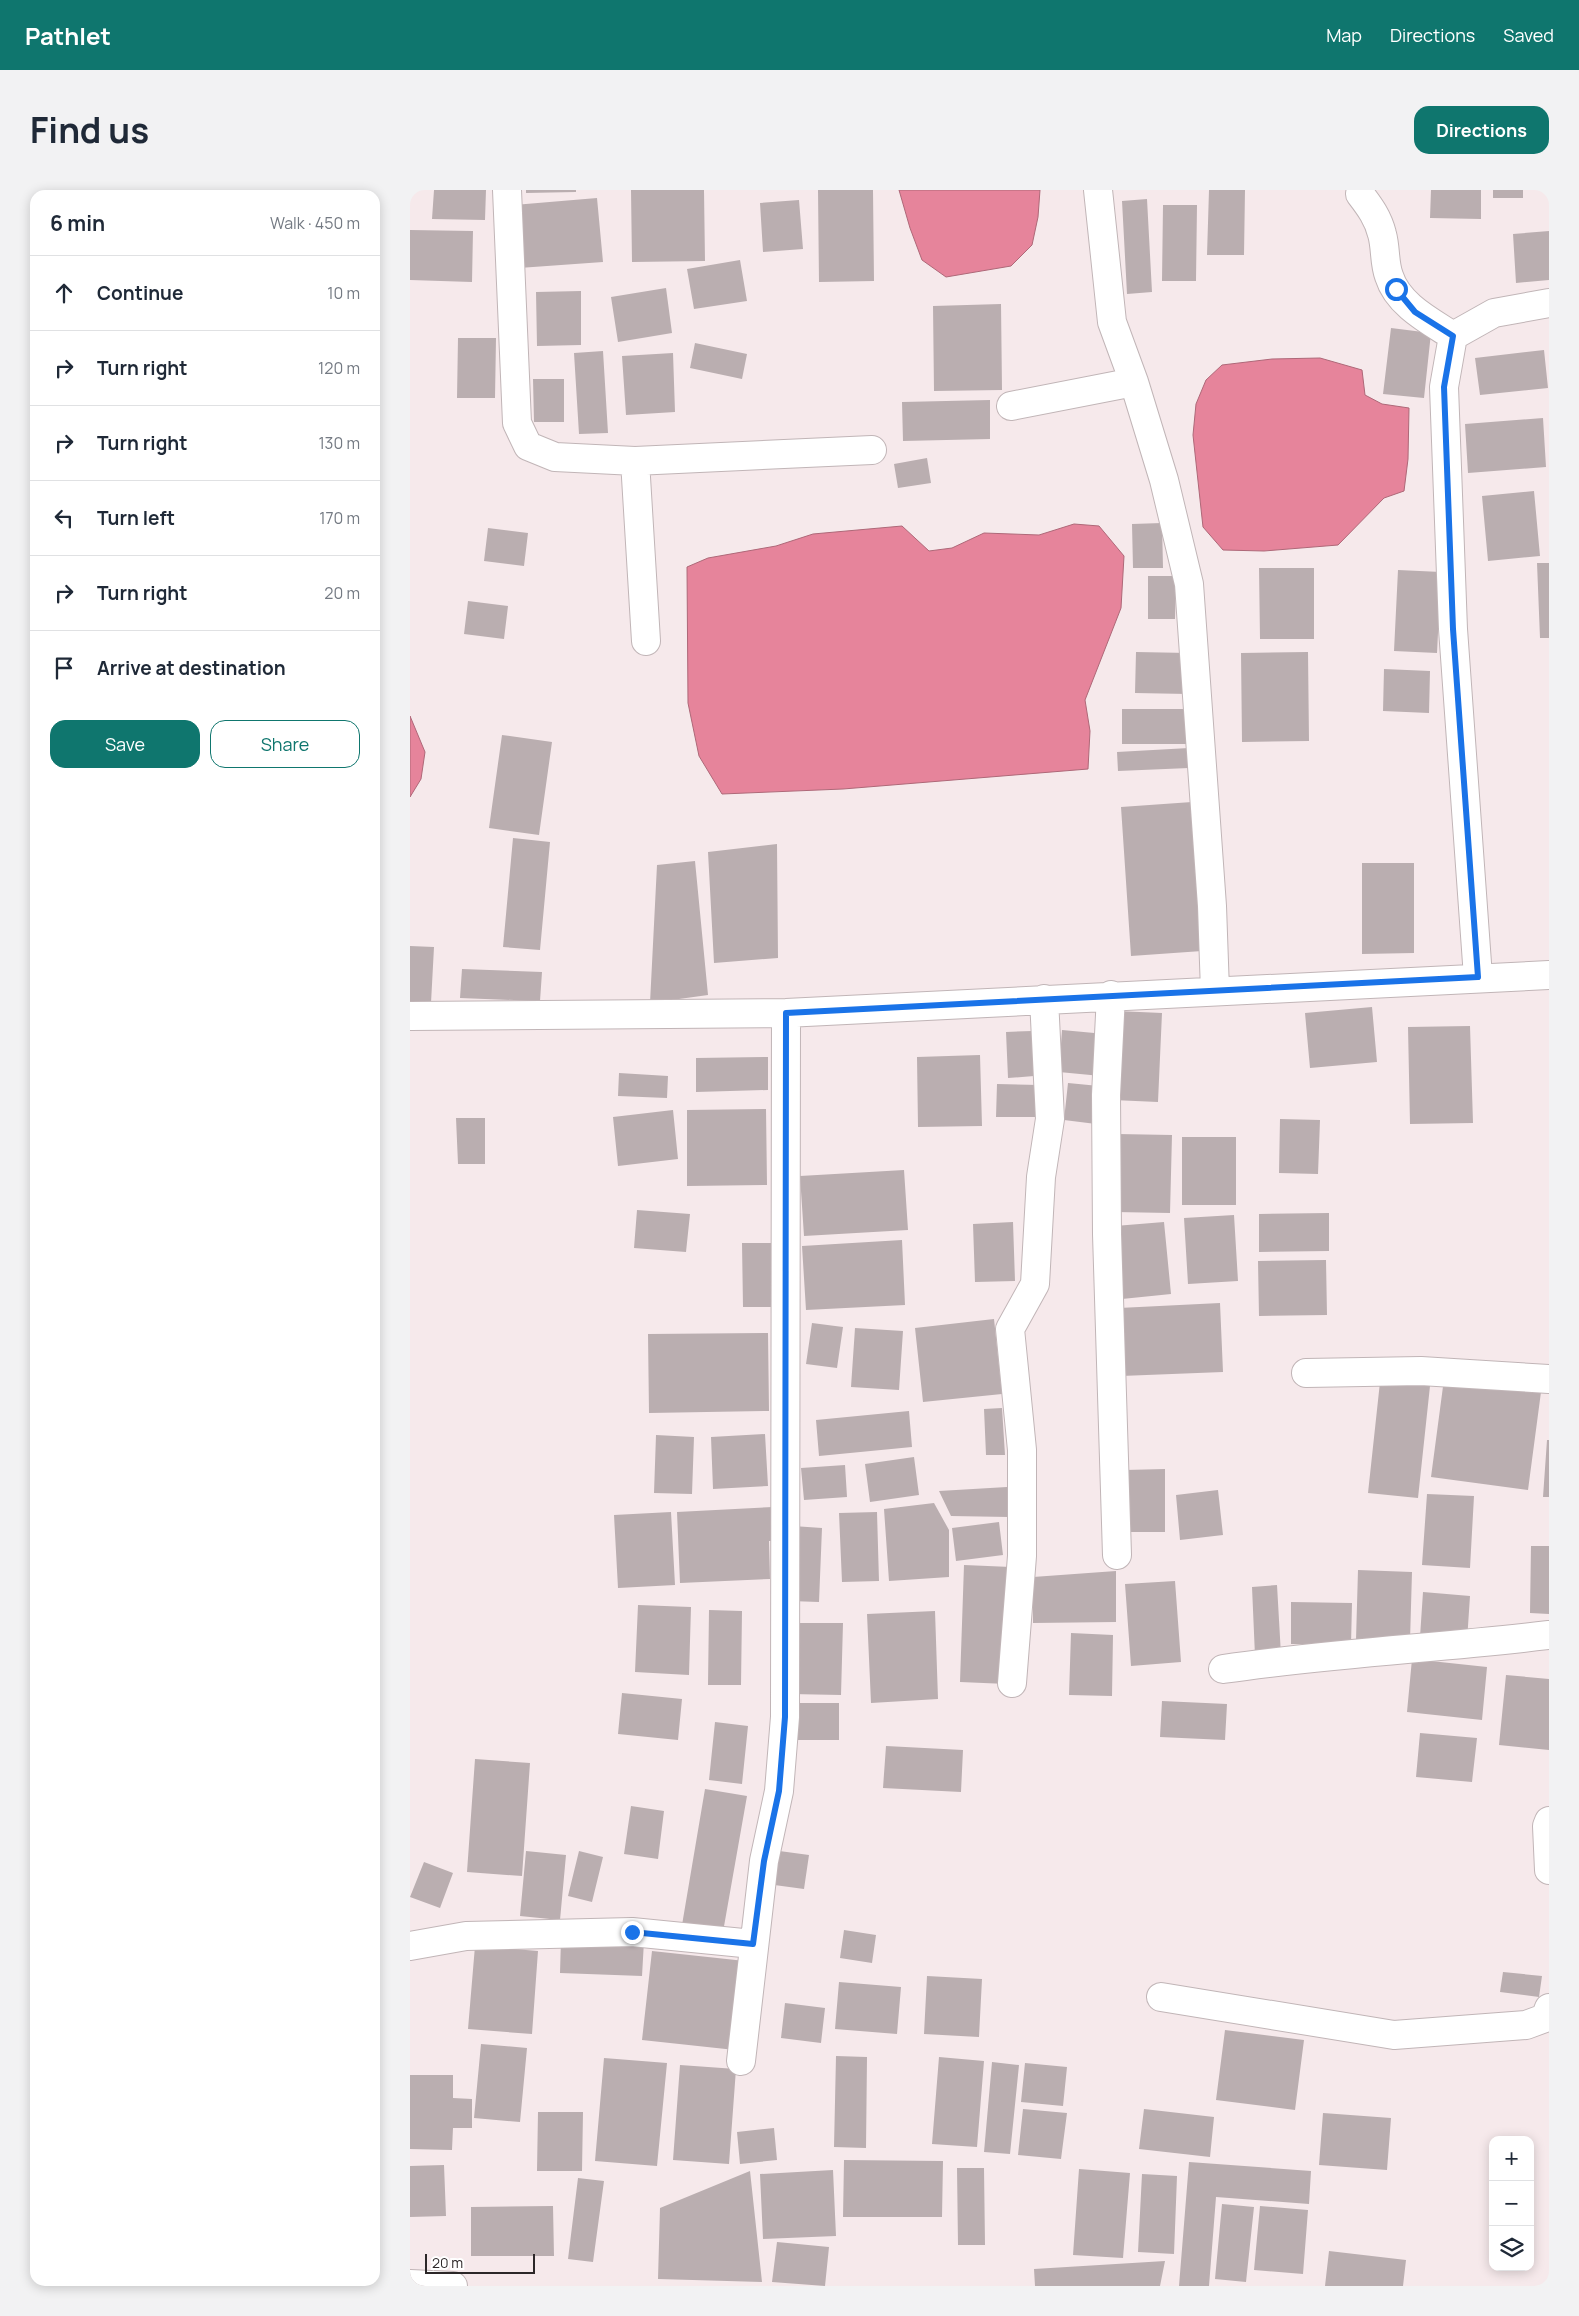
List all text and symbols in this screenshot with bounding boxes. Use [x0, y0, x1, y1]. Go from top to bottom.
text: Pathlet [25, 19, 111, 52]
text: Map [1326, 23, 1362, 47]
text: Directions [1390, 23, 1475, 47]
text: Saved [1503, 23, 1554, 47]
text: Find us [30, 106, 149, 154]
button: Directions [1414, 106, 1549, 154]
text: 6 min [50, 209, 105, 237]
text: Walk · 450 m [270, 212, 360, 234]
route start [1385, 278, 1408, 301]
icon: ahead [50, 279, 78, 307]
text: Continue [97, 280, 183, 306]
text: 10 m [327, 282, 360, 304]
icon: right [50, 354, 78, 382]
text: Turn right [97, 355, 187, 381]
text: 120 m [318, 357, 360, 379]
icon: right [50, 429, 78, 457]
text: Turn right [97, 430, 187, 456]
text: 130 m [318, 432, 360, 454]
icon: left [50, 504, 78, 532]
text: Turn left [97, 505, 175, 531]
text: 170 m [319, 507, 360, 529]
icon: right [50, 579, 78, 607]
text: Turn right [97, 580, 187, 606]
text: 20 m [324, 582, 360, 604]
icon: arrive [50, 654, 78, 682]
text: Arrive at destination [97, 655, 286, 681]
button: Save [50, 720, 200, 768]
button: Share [210, 720, 360, 768]
route end [621, 1921, 644, 1944]
map controls [1489, 2136, 1534, 2271]
button: + [1489, 2136, 1534, 2181]
button: − [1489, 2181, 1534, 2226]
button: layers [1489, 2226, 1534, 2271]
scale bar [425, 2251, 535, 2274]
text: 20 m [432, 2253, 463, 2272]

